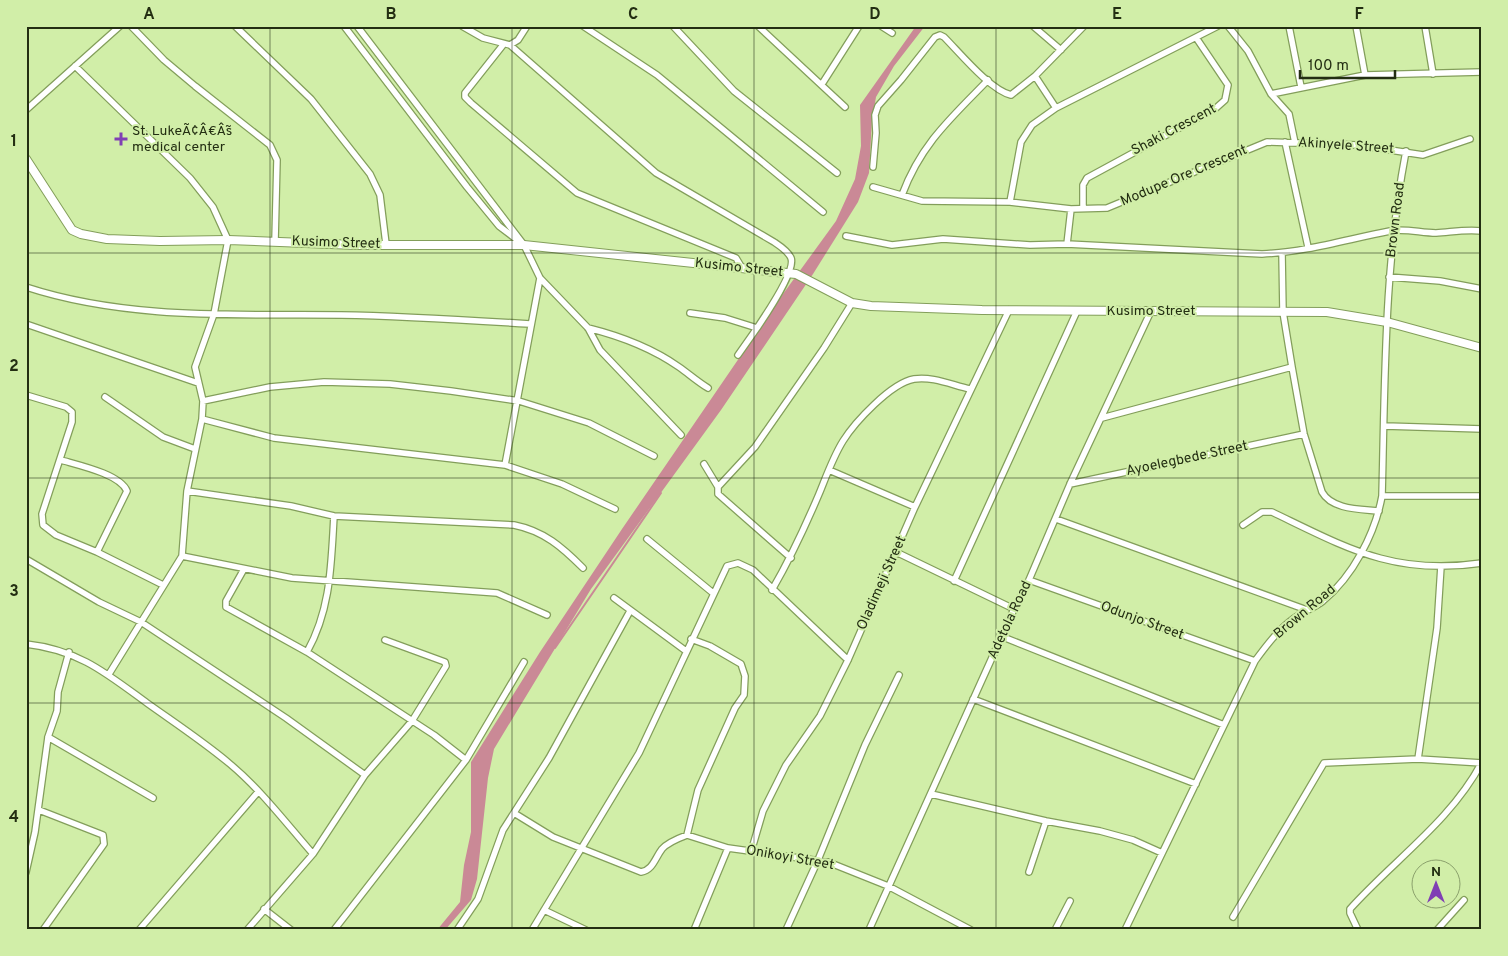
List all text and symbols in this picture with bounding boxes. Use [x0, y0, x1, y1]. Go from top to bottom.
text: A [143, 5, 155, 25]
text: B [385, 5, 397, 25]
text: C [628, 5, 638, 25]
text: D [869, 5, 881, 25]
text: E [1112, 5, 1122, 25]
text: F [1354, 5, 1364, 25]
scale bar [1300, 48, 1396, 80]
text: 100 m [1308, 57, 1349, 76]
street label: Shaki Crescent [1129, 100, 1219, 160]
place label: St. LukeÃ¢Â€Â˜s medical center [132, 122, 232, 156]
text: 1 [11, 132, 17, 152]
marker: St. LukeÃ¢Â€Â˜s medical center [114, 132, 128, 146]
street label: Akinyele Street [1297, 134, 1395, 158]
street label: Modupe Ore Crescent [1118, 142, 1250, 210]
street label: Brown Road [1383, 181, 1409, 259]
street label: Kusimo Street [291, 233, 381, 253]
street label: Kusimo Street [694, 255, 784, 281]
street label: Kusimo Street [1107, 303, 1195, 320]
text: 2 [9, 357, 19, 377]
street label: Ayoelegbede Street [1125, 438, 1249, 480]
street label: Oladimeji Street [854, 533, 910, 633]
street label: Adetola Road [984, 578, 1036, 662]
street label: Brown Road [1271, 581, 1339, 643]
text: 3 [9, 582, 19, 602]
street label: Odunjo Street [1098, 598, 1186, 644]
text: 4 [9, 808, 19, 828]
street label: Onikoyi Street [745, 842, 835, 874]
north arrow [1410, 858, 1460, 908]
text: N [1431, 864, 1441, 881]

